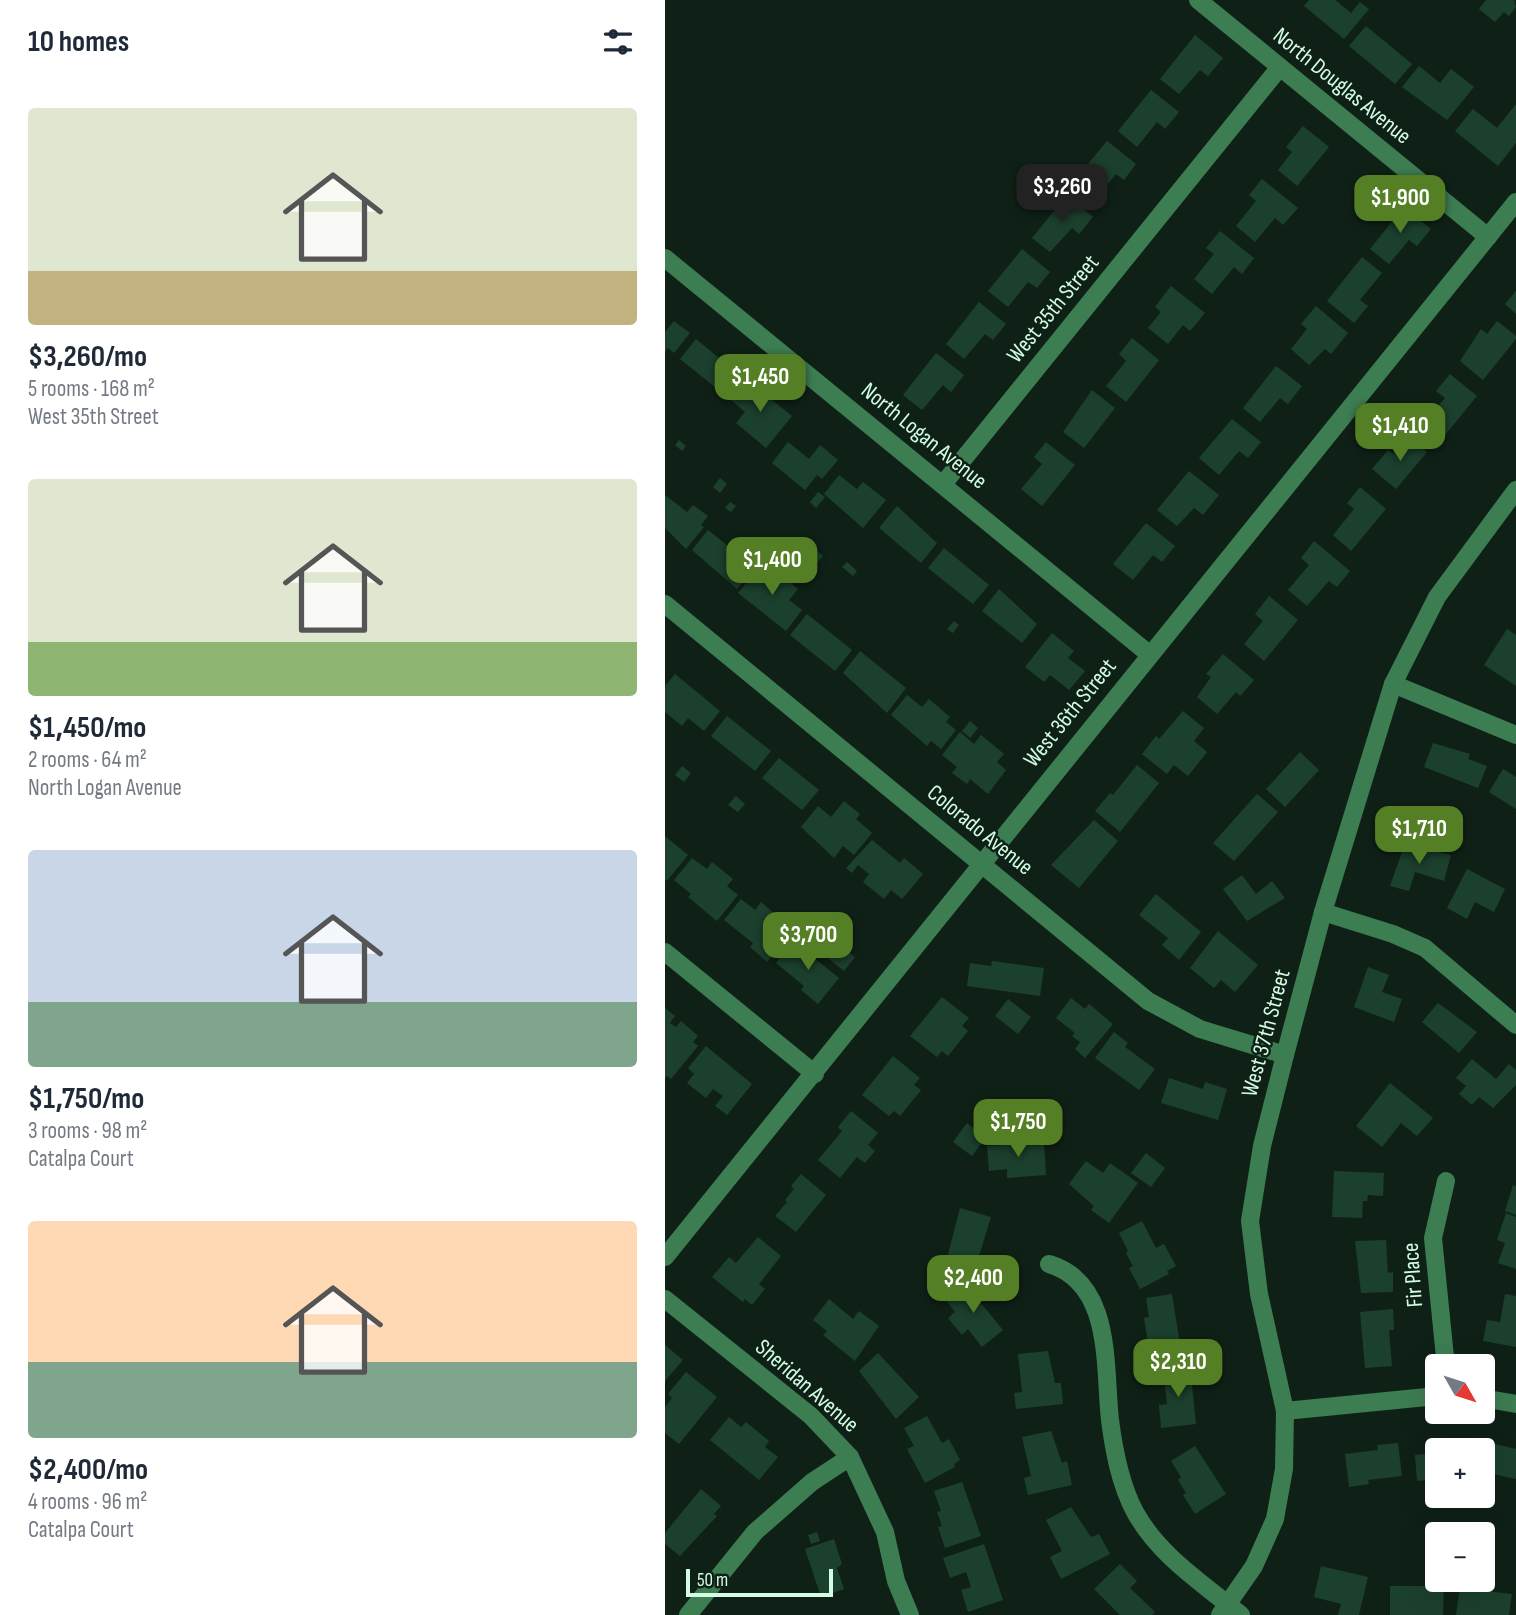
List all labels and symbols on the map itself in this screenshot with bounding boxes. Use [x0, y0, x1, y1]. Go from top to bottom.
street label: North Douglas Avenue [1267, 22, 1417, 150]
pin: $3,260 [1005, 164, 1119, 224]
pin: $1,900 [1343, 176, 1457, 235]
street label: West 35th Street [1001, 249, 1105, 369]
pin: $1,450 [703, 354, 817, 414]
street label: North Logan Avenue [855, 377, 993, 495]
pin: $1,410 [1343, 404, 1457, 463]
pin: $1,400 [715, 538, 829, 597]
street label: West 36th Street [1018, 653, 1122, 773]
street label: Colorado Avenue [921, 779, 1039, 881]
pin: $1,710 [1362, 806, 1476, 866]
pin: $3,700 [751, 912, 865, 972]
street label: West 37th Street [1236, 966, 1296, 1100]
pin: $1,750 [961, 1100, 1075, 1159]
street label: Fir Place [1397, 1242, 1429, 1308]
pin: $2,400 [916, 1256, 1030, 1315]
street label: Sheridan Avenue [750, 1333, 864, 1439]
pin: $2,310 [1121, 1340, 1235, 1399]
north arrow [1425, 1354, 1495, 1424]
scale bar [686, 1566, 833, 1598]

